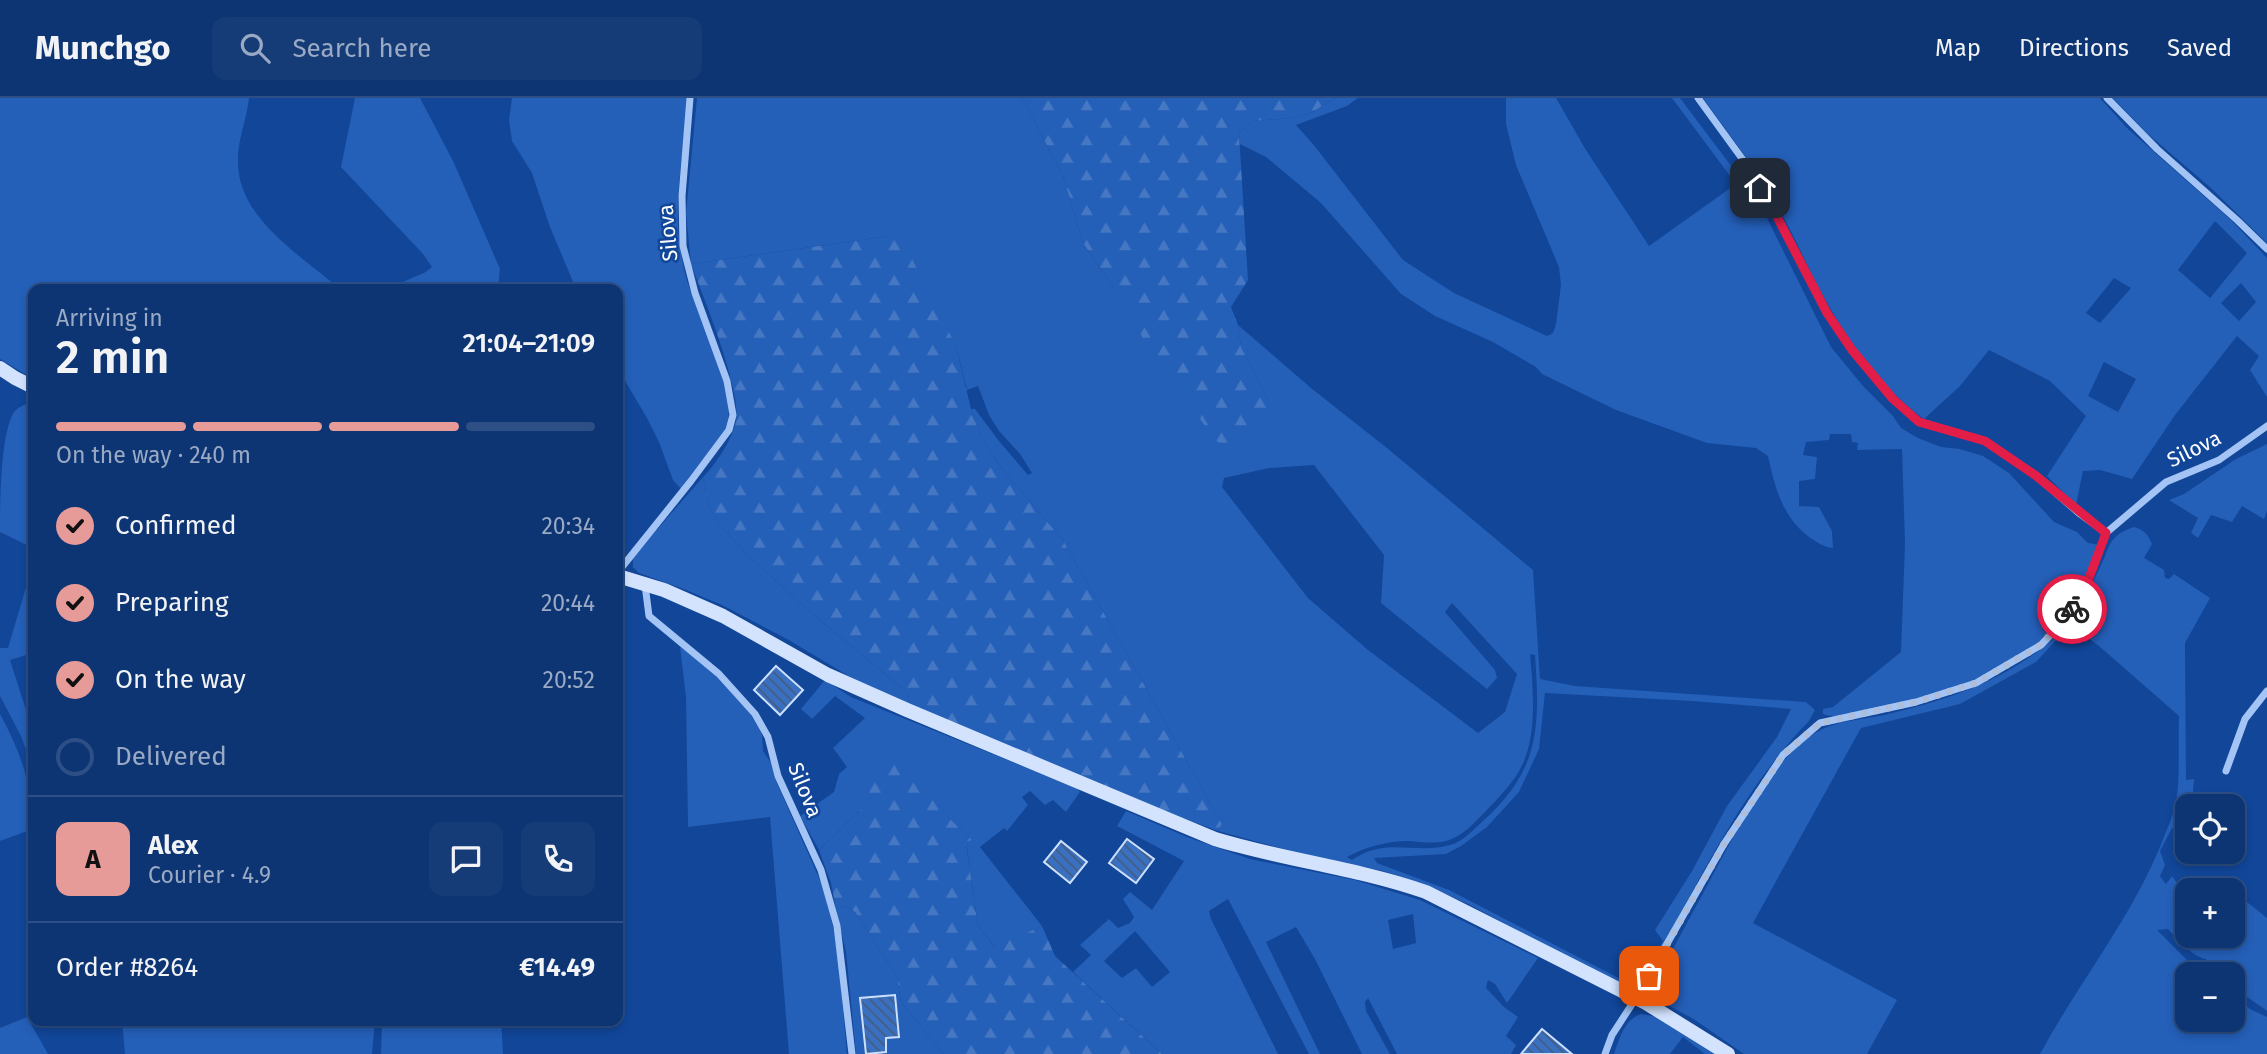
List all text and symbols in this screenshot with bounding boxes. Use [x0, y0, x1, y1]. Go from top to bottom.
search box [212, 17, 702, 80]
text: Munchgo [35, 28, 170, 68]
icon: search [236, 29, 274, 67]
text: Search here [292, 33, 431, 64]
text: Map [1935, 34, 1981, 62]
text: Directions [2019, 34, 2129, 62]
text: Saved [2167, 34, 2232, 62]
pin [1730, 158, 1790, 218]
icon: home [1741, 169, 1779, 207]
street label: Silova [653, 203, 683, 263]
text: Arriving in [56, 304, 163, 332]
text: 21:04–21:09 [463, 328, 595, 359]
text: 2 min [56, 330, 169, 385]
street label: Silova [2163, 425, 2225, 473]
text: On the way · 240 m [56, 441, 251, 469]
icon: check [56, 507, 94, 545]
text: Confirmed [115, 510, 236, 541]
text: 20:34 [541, 512, 595, 540]
courier [2037, 574, 2107, 644]
icon: check [56, 584, 94, 622]
text: Preparing [115, 587, 228, 618]
text: 20:44 [541, 589, 595, 617]
icon: bike [2053, 590, 2091, 628]
icon: check [56, 661, 94, 699]
text: On the way [115, 664, 246, 695]
text: 20:52 [543, 666, 595, 694]
text: Delivered [115, 741, 227, 772]
street label: Silova [782, 759, 828, 821]
map controls [2175, 794, 2245, 1032]
button: locate [2175, 794, 2245, 864]
button: chat [429, 822, 503, 896]
button: phone [521, 822, 595, 896]
text: Alex [148, 830, 198, 861]
text: A [85, 844, 101, 875]
text: Courier · 4.9 [148, 861, 271, 889]
button: + [2175, 878, 2245, 948]
pin [1619, 946, 1679, 1006]
text: Order #8264 [56, 952, 198, 983]
text: €14.49 [519, 952, 595, 983]
icon: bag [1630, 957, 1668, 995]
button: − [2175, 962, 2245, 1032]

